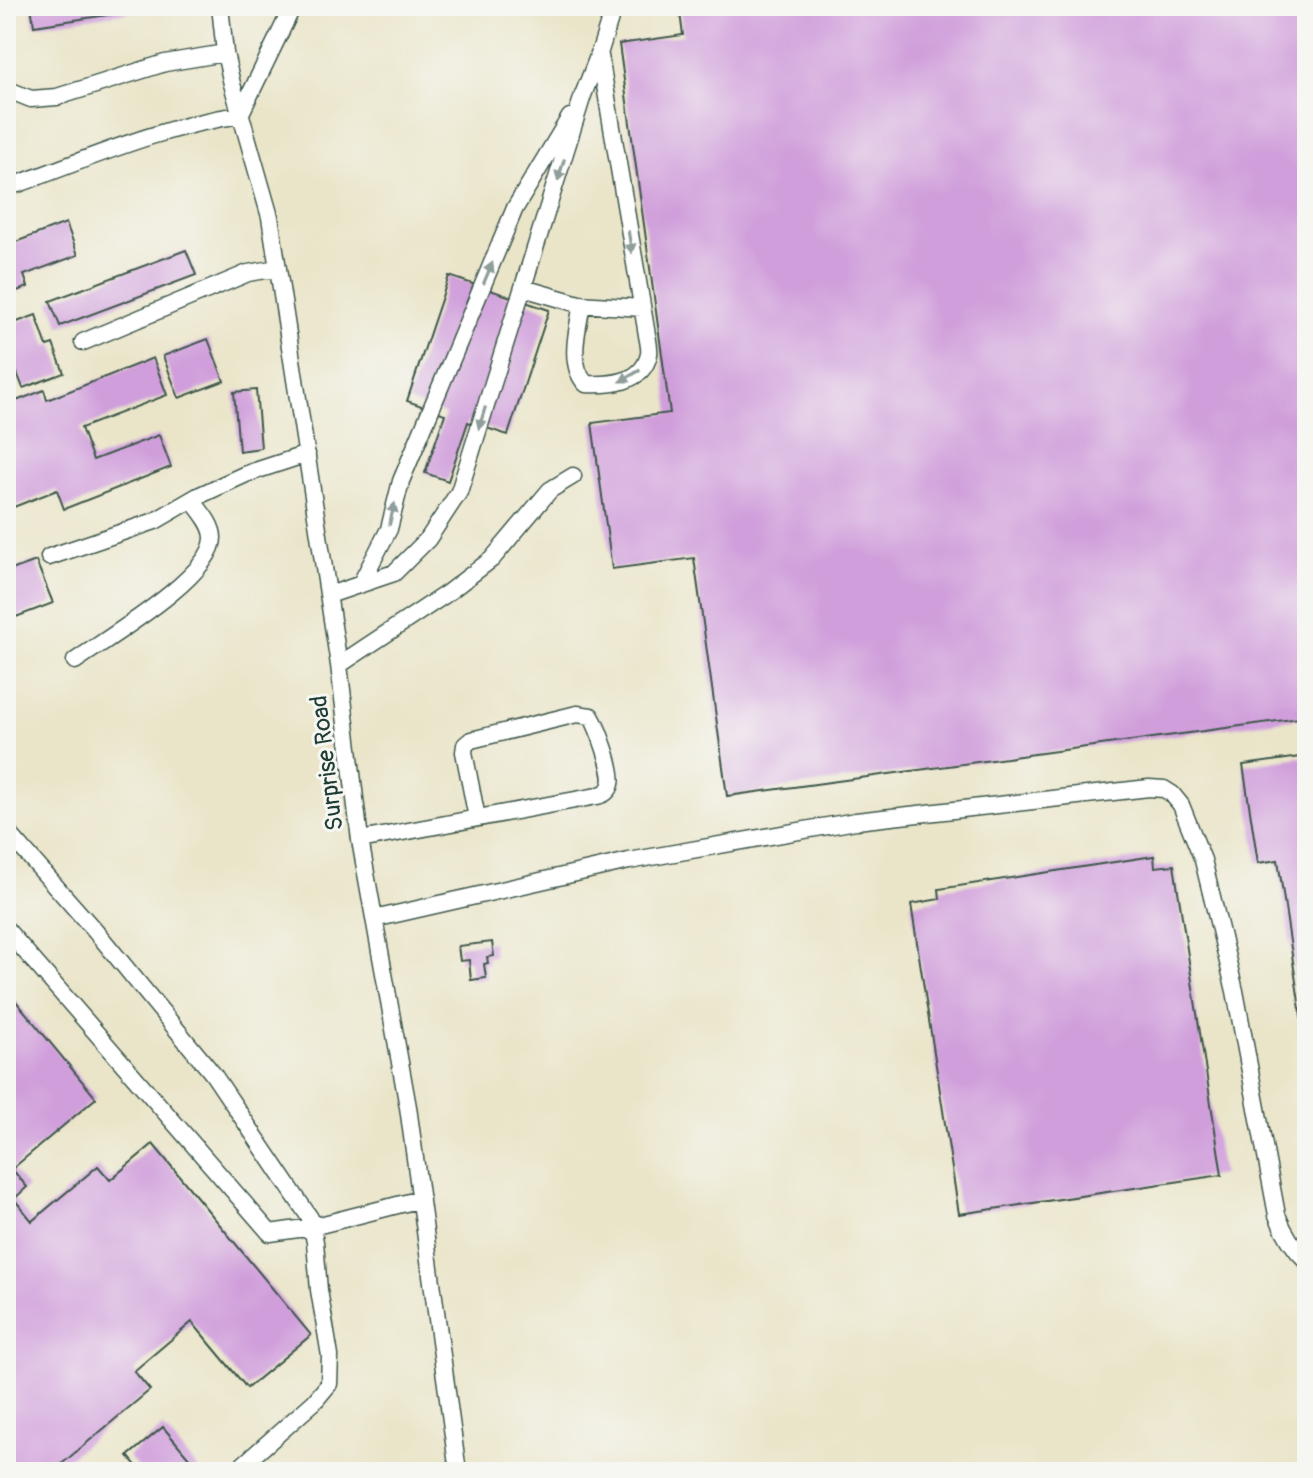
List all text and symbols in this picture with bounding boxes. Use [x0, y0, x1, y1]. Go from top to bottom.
one-way arrow [554, 159, 567, 183]
one-way arrow [624, 230, 637, 255]
one-way arrow [482, 261, 495, 285]
one-way arrow [619, 369, 641, 383]
one-way arrow [475, 406, 488, 430]
one-way arrow [387, 502, 399, 527]
street label: Surprise Road [304, 694, 350, 832]

